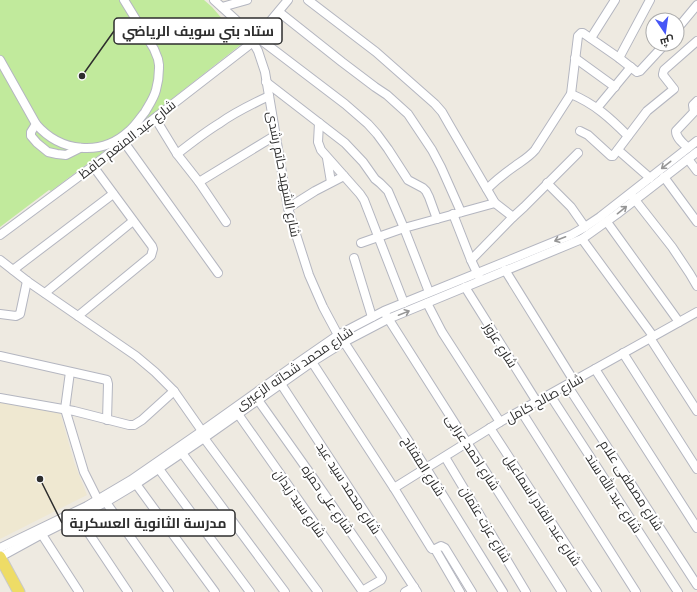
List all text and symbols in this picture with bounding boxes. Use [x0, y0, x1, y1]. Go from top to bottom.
north arrow [645, 12, 685, 52]
callout: ستاد بني سويف الرياضي [114, 18, 282, 44]
text: ستاد بني سويف الرياضي [122, 24, 274, 43]
text: ش [659, 32, 675, 49]
street label: شارع عبد المنعم حافظ [77, 98, 180, 183]
street label: شارع الشهيد حاتم رشدى [262, 110, 302, 239]
one-way arrow [661, 161, 672, 169]
one-way arrow [616, 206, 627, 215]
one-way arrow [555, 236, 567, 244]
one-way arrow [397, 308, 409, 316]
street label: شارع عزوز [479, 320, 519, 372]
street label: شارع محمد شحاته الزعيرى [234, 325, 357, 415]
street label: شارع صالح كامل [503, 372, 587, 428]
street label: شارع احمد عرابى [441, 412, 502, 494]
street label: شارع المفتاح [398, 434, 447, 500]
street label: شارع مصطفى علام [595, 438, 666, 534]
street label: شارع محمد سيد عيد [312, 440, 383, 538]
street label: شارع عبد الله سند [581, 450, 646, 537]
street label: شارع عبد القادر اسماعيل [499, 453, 583, 570]
street label: شارع على حمزه [297, 463, 356, 538]
street label: شارع سيد زيدان [269, 467, 328, 541]
street label: شارع عزت عتمان [455, 484, 513, 566]
callout: مدرسة الثانوية العسكرية [62, 510, 235, 536]
text: مدرسة الثانوية العسكرية [70, 515, 226, 533]

